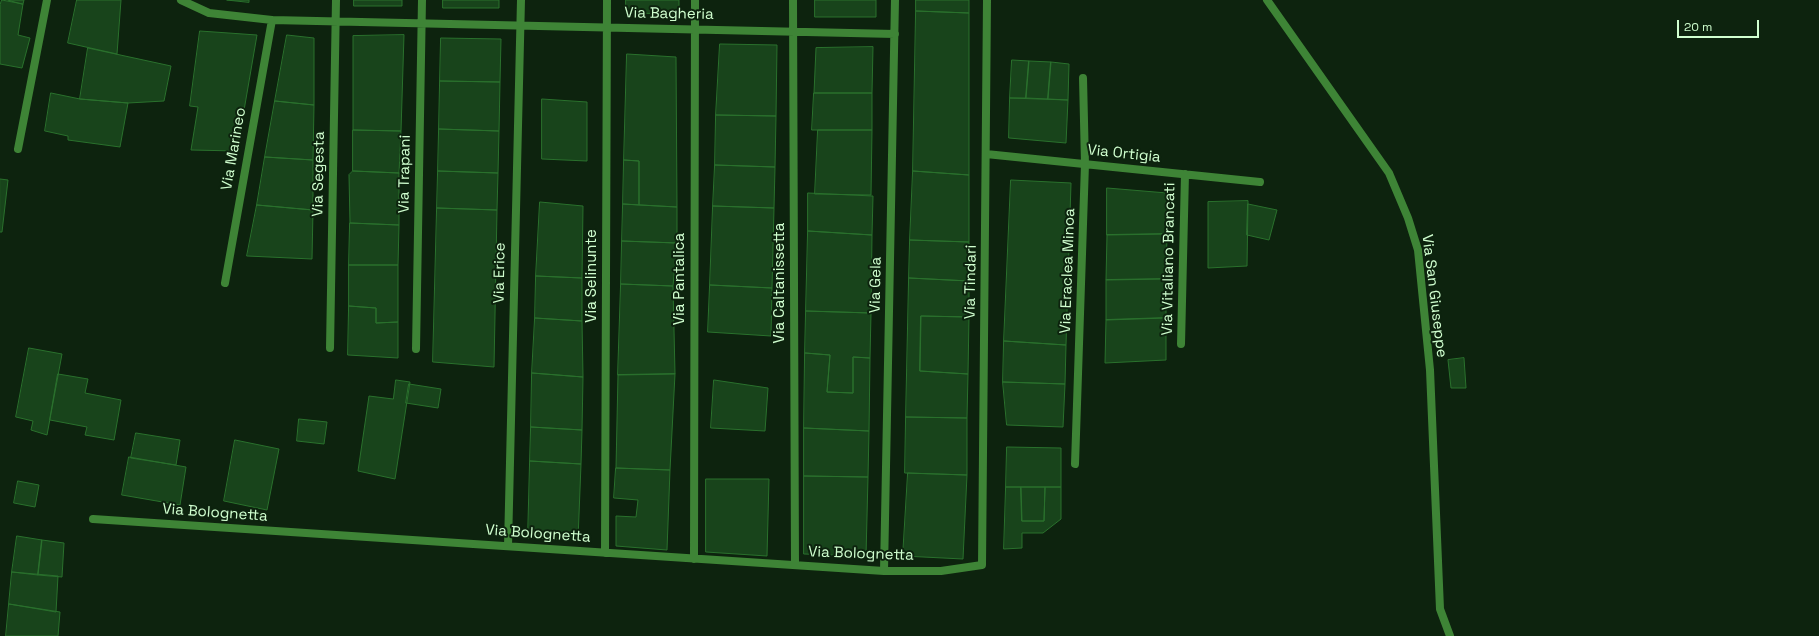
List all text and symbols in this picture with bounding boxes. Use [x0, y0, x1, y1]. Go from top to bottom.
street label: Via Bagheria [624, 4, 714, 24]
scale bar [1679, 12, 1761, 38]
text: 20 m [1684, 19, 1712, 35]
street label: Via Marineo [218, 106, 250, 192]
street label: Via Segesta [309, 131, 329, 217]
street label: Via Trapani [395, 135, 415, 213]
street label: Via Ortigia [1086, 141, 1162, 167]
street label: Via Vitaliano Brancati [1159, 182, 1179, 336]
street label: Via Eraclea Minoa [1057, 208, 1079, 334]
street label: Via Caltanissetta [771, 223, 789, 343]
street label: Via Selinunte [583, 229, 601, 323]
street label: Via Pantalica [671, 233, 689, 325]
street label: Via San Giuseppe [1418, 233, 1450, 359]
street label: Via Erice [490, 242, 510, 304]
street label: Via Tindari [961, 245, 981, 319]
street label: Via Gela [867, 257, 885, 313]
street label: Via Bolognetta [162, 500, 268, 526]
street label: Via Bolognetta [485, 521, 591, 547]
street label: Via Bolognetta [808, 543, 914, 565]

